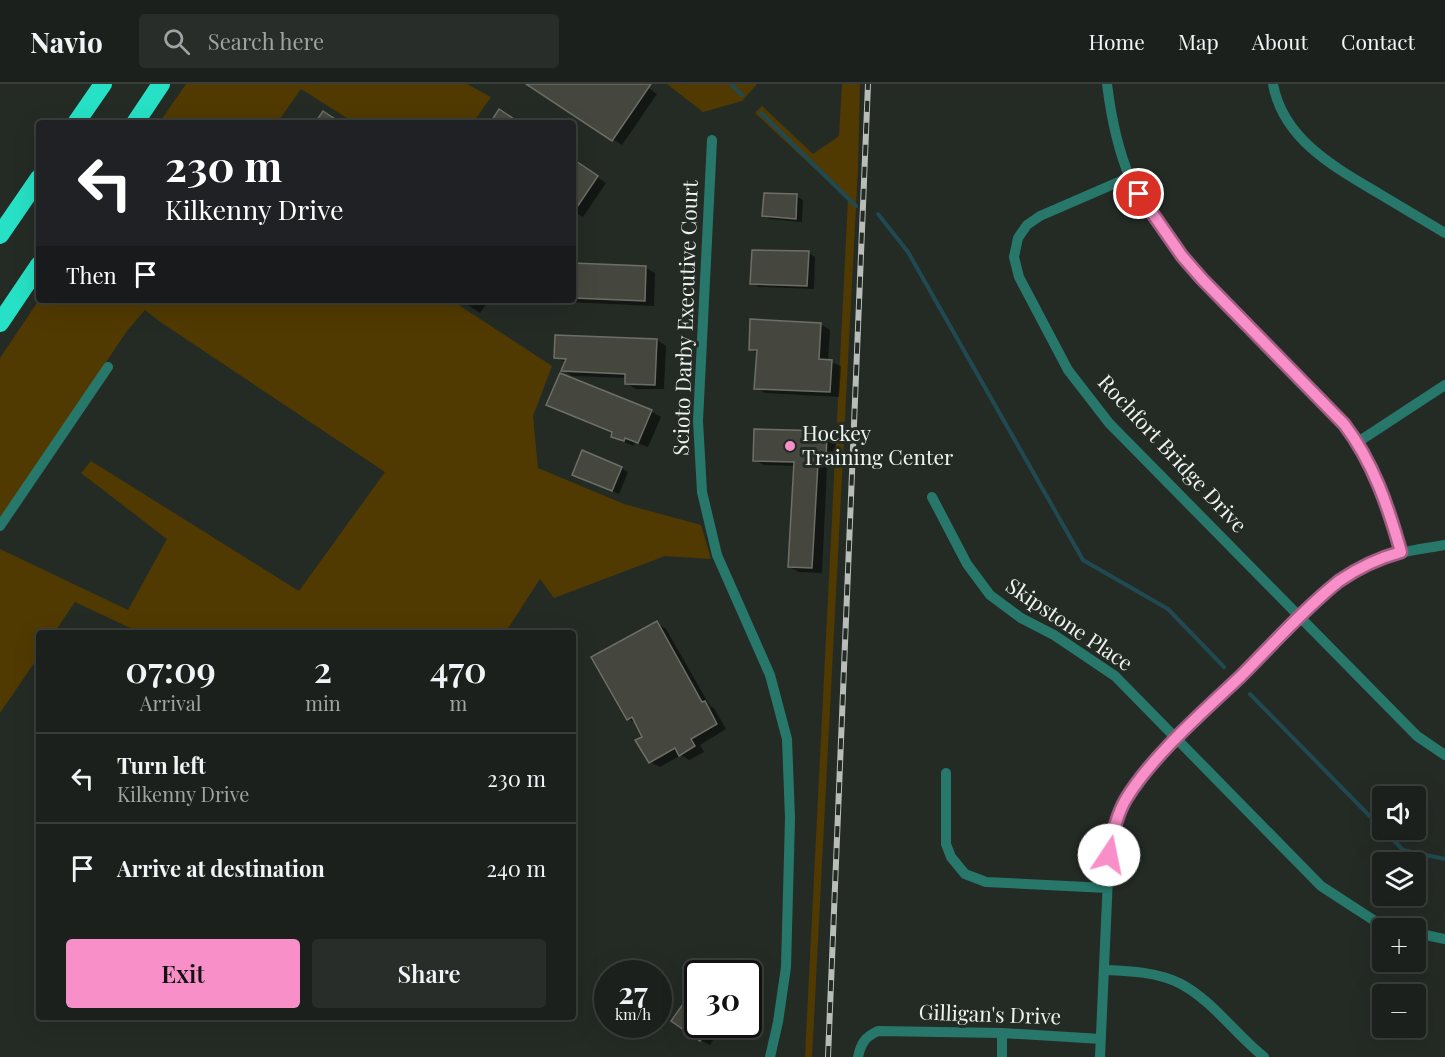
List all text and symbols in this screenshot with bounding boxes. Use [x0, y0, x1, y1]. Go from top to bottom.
search box [139, 14, 559, 68]
text: Navio [30, 23, 103, 60]
icon: search [160, 25, 193, 58]
text: Search here [208, 26, 324, 56]
text: Home [1089, 27, 1145, 55]
text: Map [1178, 27, 1219, 55]
text: About [1252, 27, 1308, 55]
text: Contact [1341, 27, 1415, 55]
text: 230 m [165, 137, 282, 193]
icon: left [66, 144, 144, 222]
pin [1113, 168, 1164, 219]
icon: arrive [1122, 177, 1155, 210]
street label: Scioto Darby Executive Court [665, 179, 703, 456]
text: Kilkenny Drive [165, 191, 344, 227]
icon: arrive [129, 258, 162, 291]
text: Then [66, 260, 117, 290]
street label: Rochfort Bridge Drive [1093, 368, 1254, 538]
place label: Hockey Training Center [802, 418, 954, 470]
marker: Hockey Training Center [783, 439, 797, 453]
street label: Skipstone Place [1001, 571, 1139, 676]
text: 07:09 [125, 644, 216, 692]
text: 2 [314, 644, 332, 692]
text: 470 [430, 644, 487, 692]
text: Arrival [140, 689, 201, 716]
text: min [305, 689, 341, 716]
text: m [450, 689, 467, 716]
text: Turn left [117, 750, 206, 780]
icon: left [66, 762, 99, 795]
text: 230 m [487, 763, 546, 793]
text: Kilkenny Drive [117, 780, 249, 807]
map controls [1372, 786, 1426, 1038]
button: sound [1372, 786, 1426, 840]
position arrow [1077, 823, 1141, 887]
icon: arrive [66, 852, 99, 885]
button: layers [1372, 852, 1426, 906]
text: Arrive at destination [117, 853, 325, 883]
text: 240 m [486, 853, 546, 883]
button: + [1372, 918, 1426, 972]
button: Exit [66, 939, 300, 1008]
button: Share [312, 939, 546, 1008]
speed limit sign: 30 [684, 960, 762, 1038]
text: 27 [618, 972, 648, 1012]
button: − [1372, 984, 1426, 1038]
street label: Gilligan's Drive [918, 997, 1062, 1029]
text: km/h [615, 1004, 651, 1024]

